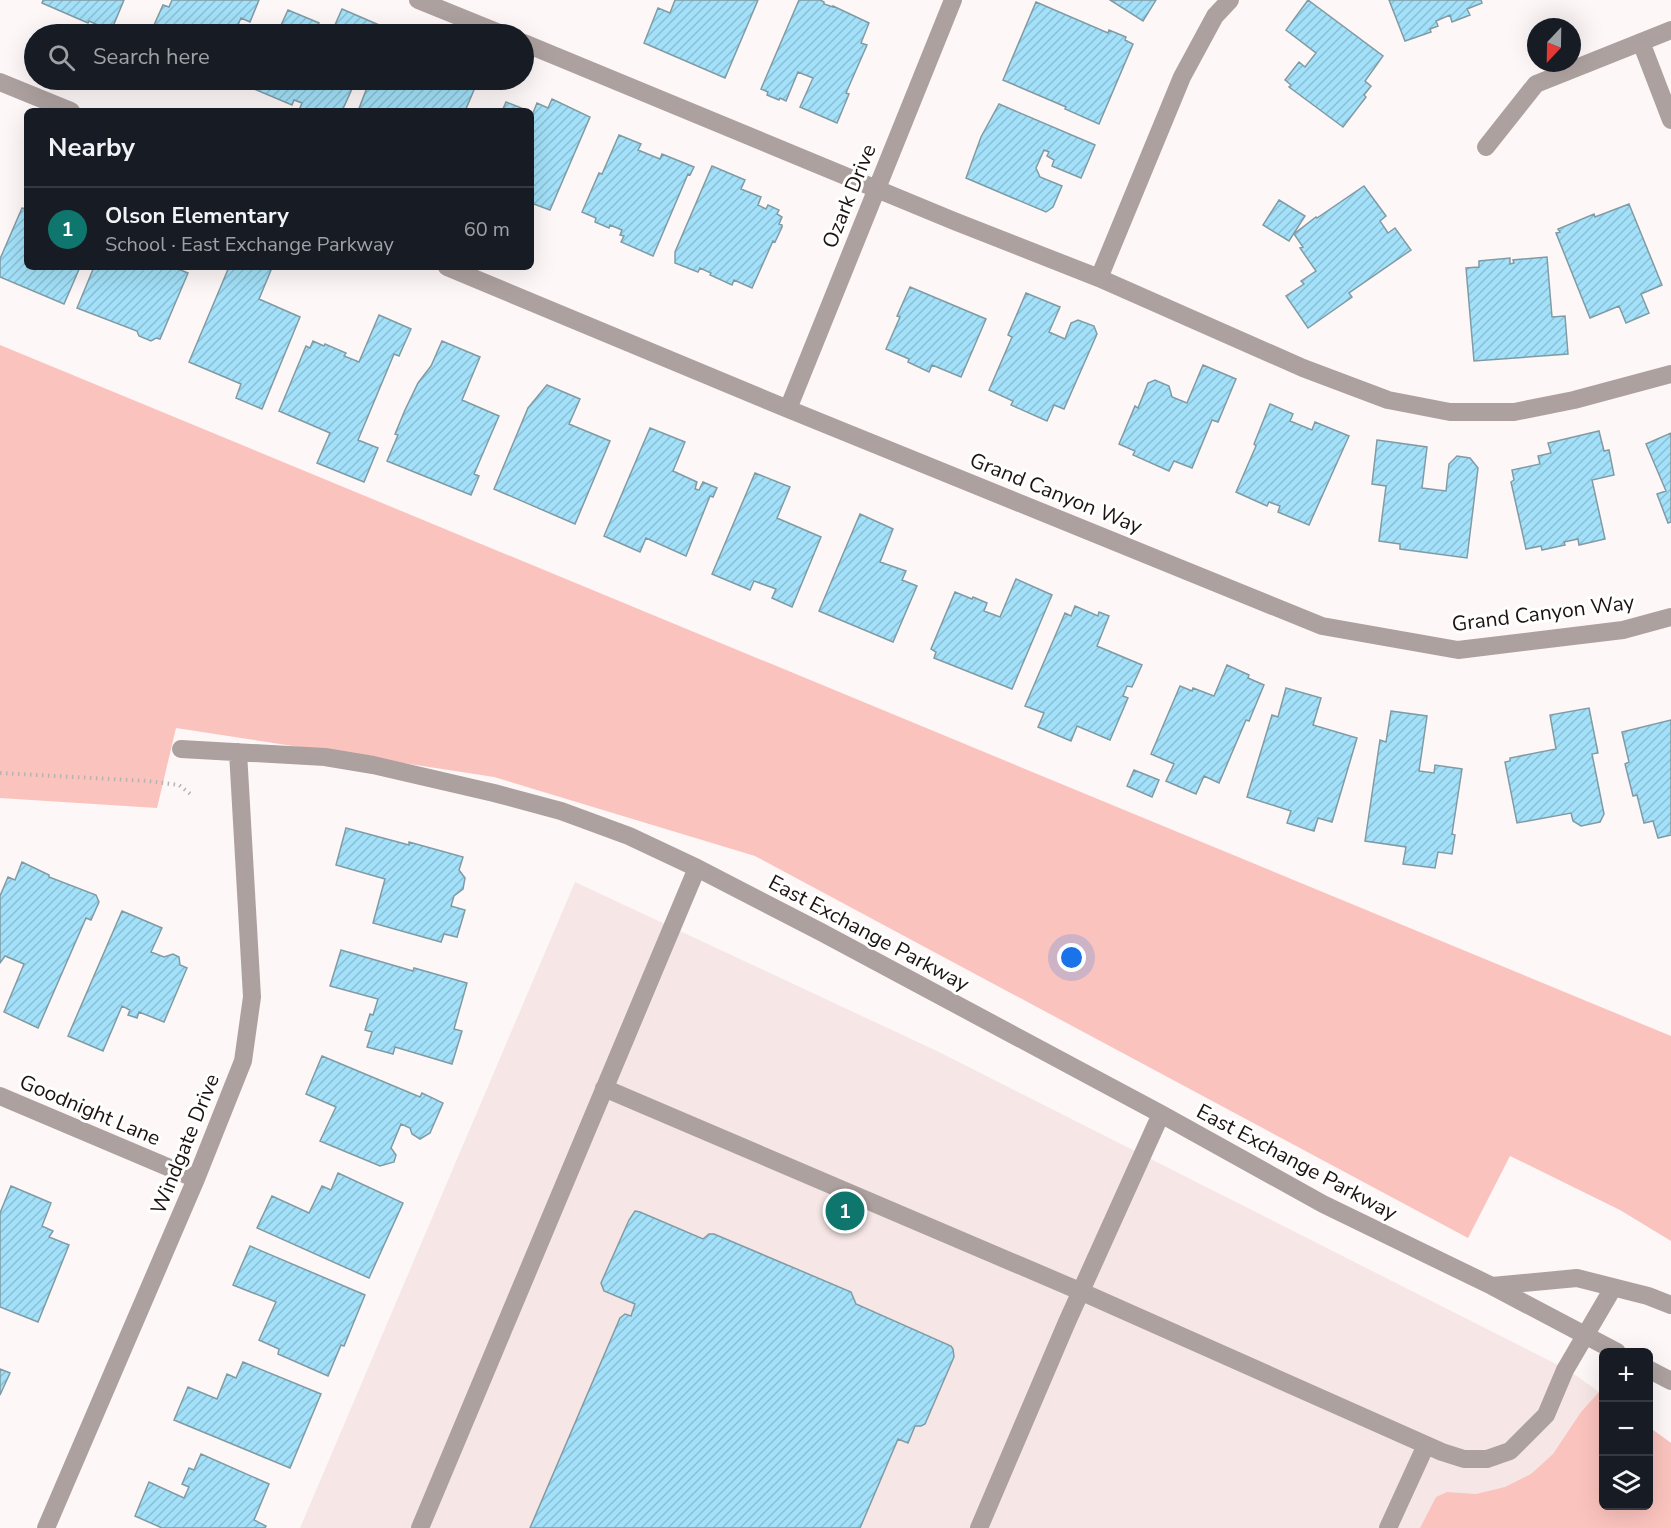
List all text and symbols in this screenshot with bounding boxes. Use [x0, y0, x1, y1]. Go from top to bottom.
north arrow [1527, 18, 1581, 72]
search box [24, 24, 534, 90]
icon: search [45, 41, 78, 74]
text: Search here [93, 42, 210, 72]
text: Nearby [48, 130, 135, 165]
street label: Ozark Drive [815, 140, 883, 252]
text: Olson Elementary [105, 201, 289, 231]
text: 1 [62, 216, 74, 243]
text: 60 m [464, 216, 510, 243]
text: School · East Exchange Parkway [105, 231, 394, 258]
street label: Grand Canyon Way [966, 446, 1146, 540]
street label: Grand Canyon Way [1450, 588, 1636, 638]
street label: East Exchange Parkway [764, 868, 974, 998]
your location [1057, 943, 1086, 972]
street label: Goodnight Lane [15, 1068, 165, 1152]
street label: Windgate Drive [144, 1070, 226, 1218]
street label: East Exchange Parkway [1192, 1097, 1402, 1227]
pin: 1 [826, 1188, 864, 1234]
map controls [1599, 1348, 1653, 1510]
button: + [1599, 1348, 1653, 1402]
button: − [1599, 1402, 1653, 1456]
button: layers [1599, 1456, 1653, 1510]

